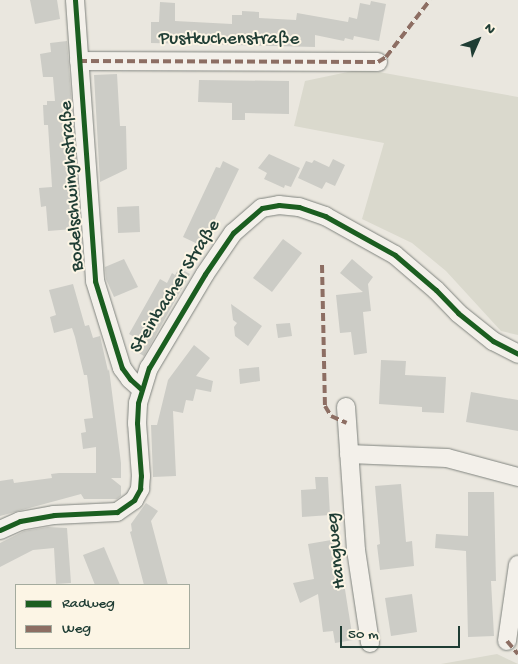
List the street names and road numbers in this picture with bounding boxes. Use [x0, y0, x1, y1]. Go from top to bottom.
street label: Pustkuchenstraße [159, 29, 299, 51]
street label: Bodelschwinghstraße [56, 100, 90, 272]
street label: Steinbacher Straße [126, 216, 226, 358]
street label: Hangweg [322, 512, 352, 590]

